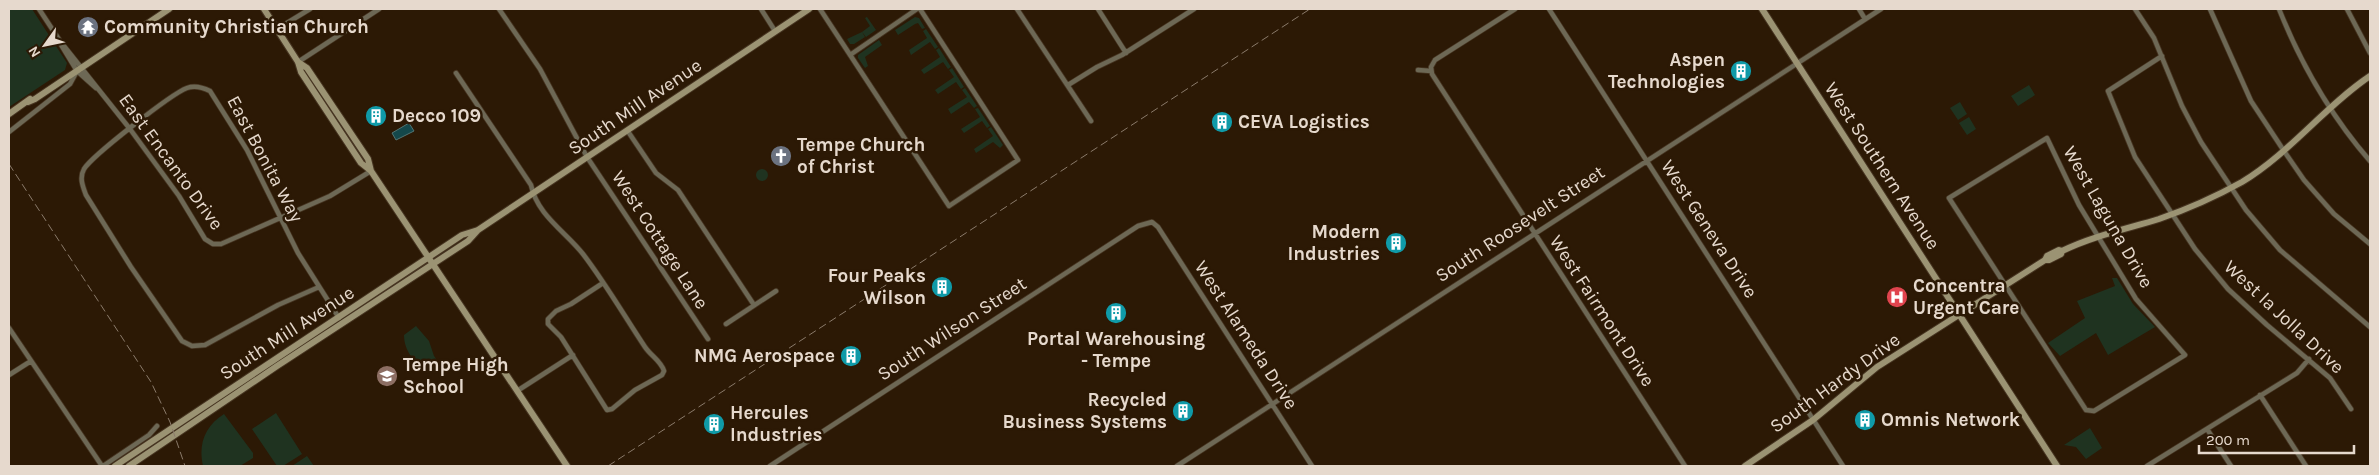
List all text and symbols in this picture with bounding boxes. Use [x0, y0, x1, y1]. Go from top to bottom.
temple icon: Community Christian Church [76, 15, 100, 39]
place label: Community Christian Church [104, 16, 369, 38]
north arrow [20, 20, 70, 70]
text: N [25, 43, 44, 61]
place label: Aspen Technologies [1608, 49, 1725, 93]
street label: South Mill Avenue [564, 54, 706, 160]
building icon: Aspen Technologies [1729, 59, 1753, 83]
street label: West Southern Avenue [1820, 78, 1944, 254]
street label: East Encanto Drive [114, 90, 228, 234]
street label: East Bonita Way [222, 92, 308, 226]
building icon: Decco 109 [364, 104, 388, 128]
place label: Decco 109 [392, 105, 481, 127]
building icon: CEVA Logistics [1210, 110, 1234, 134]
place label: CEVA Logistics [1238, 111, 1370, 133]
place label: Tempe Church of Christ [797, 134, 925, 178]
street label: West Laguna Drive [2058, 142, 2158, 292]
church icon: Tempe Church of Christ [769, 144, 793, 168]
street label: West Geneva Drive [1656, 156, 1762, 302]
street label: South Roosevelt Street [1431, 161, 1609, 287]
street label: West Cottage Lane [607, 167, 713, 313]
place label: Modern Industries [1287, 221, 1380, 265]
building icon: Modern Industries [1384, 231, 1408, 255]
street label: West Fairmont Drive [1545, 231, 1659, 391]
street label: West la Jolla Drive [2219, 256, 2349, 378]
street label: West Alameda Drive [1190, 257, 1302, 413]
place label: Four Peaks Wilson [828, 265, 926, 309]
street label: South Wilson Street [873, 273, 1031, 385]
building icon: Four Peaks Wilson [930, 275, 954, 299]
place label: Concentra Urgent Care [1913, 275, 2019, 319]
street label: South Mill Avenue [216, 281, 358, 385]
hospital icon: Concentra Urgent Care [1885, 285, 1909, 309]
building icon: Portal Warehousing - Tempe [1104, 301, 1128, 325]
place label: Portal Warehousing - Tempe [1027, 328, 1205, 372]
street label: South Hardy Drive [1766, 328, 1904, 438]
building icon: NMG Aerospace [839, 344, 863, 368]
place label: NMG Aerospace [694, 345, 835, 367]
place label: Tempe High School [403, 354, 509, 398]
school or university icon: Tempe High School [375, 364, 399, 388]
place label: Recycled Business Systems [1002, 389, 1167, 433]
building icon: Recycled Business Systems [1171, 399, 1195, 423]
place label: Hercules Industries [730, 402, 823, 446]
building icon: Omnis Network [1853, 408, 1877, 432]
place label: Omnis Network [1881, 409, 2020, 431]
building icon: Hercules Industries [702, 412, 726, 436]
scale bar [2199, 422, 2354, 454]
text: 200 m [2206, 431, 2250, 449]

